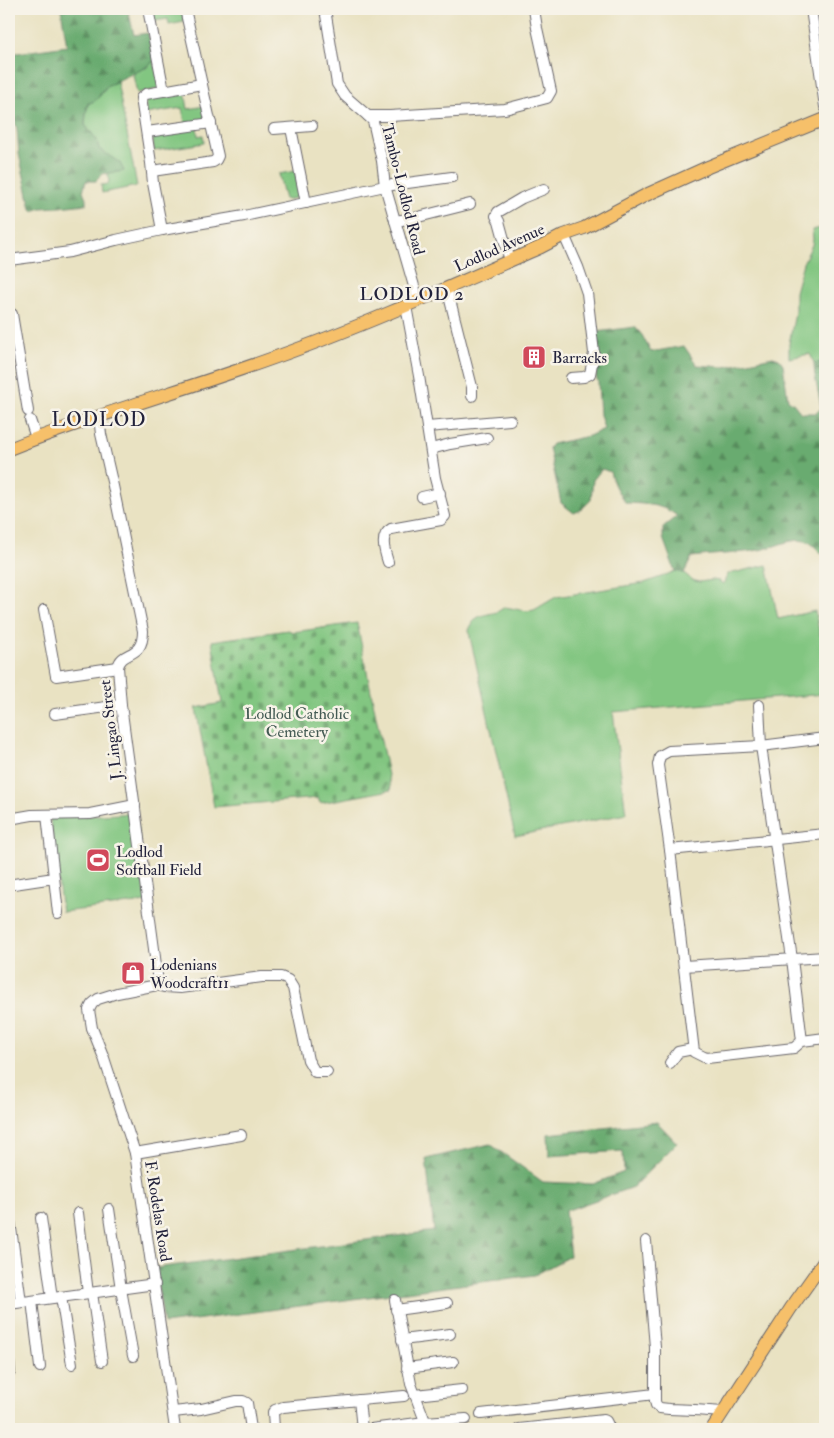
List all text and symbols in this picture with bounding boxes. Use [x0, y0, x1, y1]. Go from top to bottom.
street label: Tambo-Lodlod Road [377, 121, 429, 257]
street label: Lodlod Avenue [451, 219, 548, 277]
district label: LODLOD 2 [359, 283, 465, 306]
building icon: Barracks [521, 344, 547, 370]
place label: Barracks [552, 348, 607, 368]
district label: LODLOD [52, 408, 146, 432]
street label: J. Lingao Street [95, 679, 128, 782]
park label: Lodlod Catholic Cemetery [245, 704, 350, 742]
place label: Lodlod Softball Field [116, 842, 202, 880]
sports icon: Lodlod Softball Field [85, 847, 111, 873]
place label: Lodenians Woodcraft11 [149, 955, 229, 993]
shop icon: Lodenians Woodcraft11 [120, 960, 146, 986]
street label: F. Rodelas Road [140, 1159, 176, 1263]

